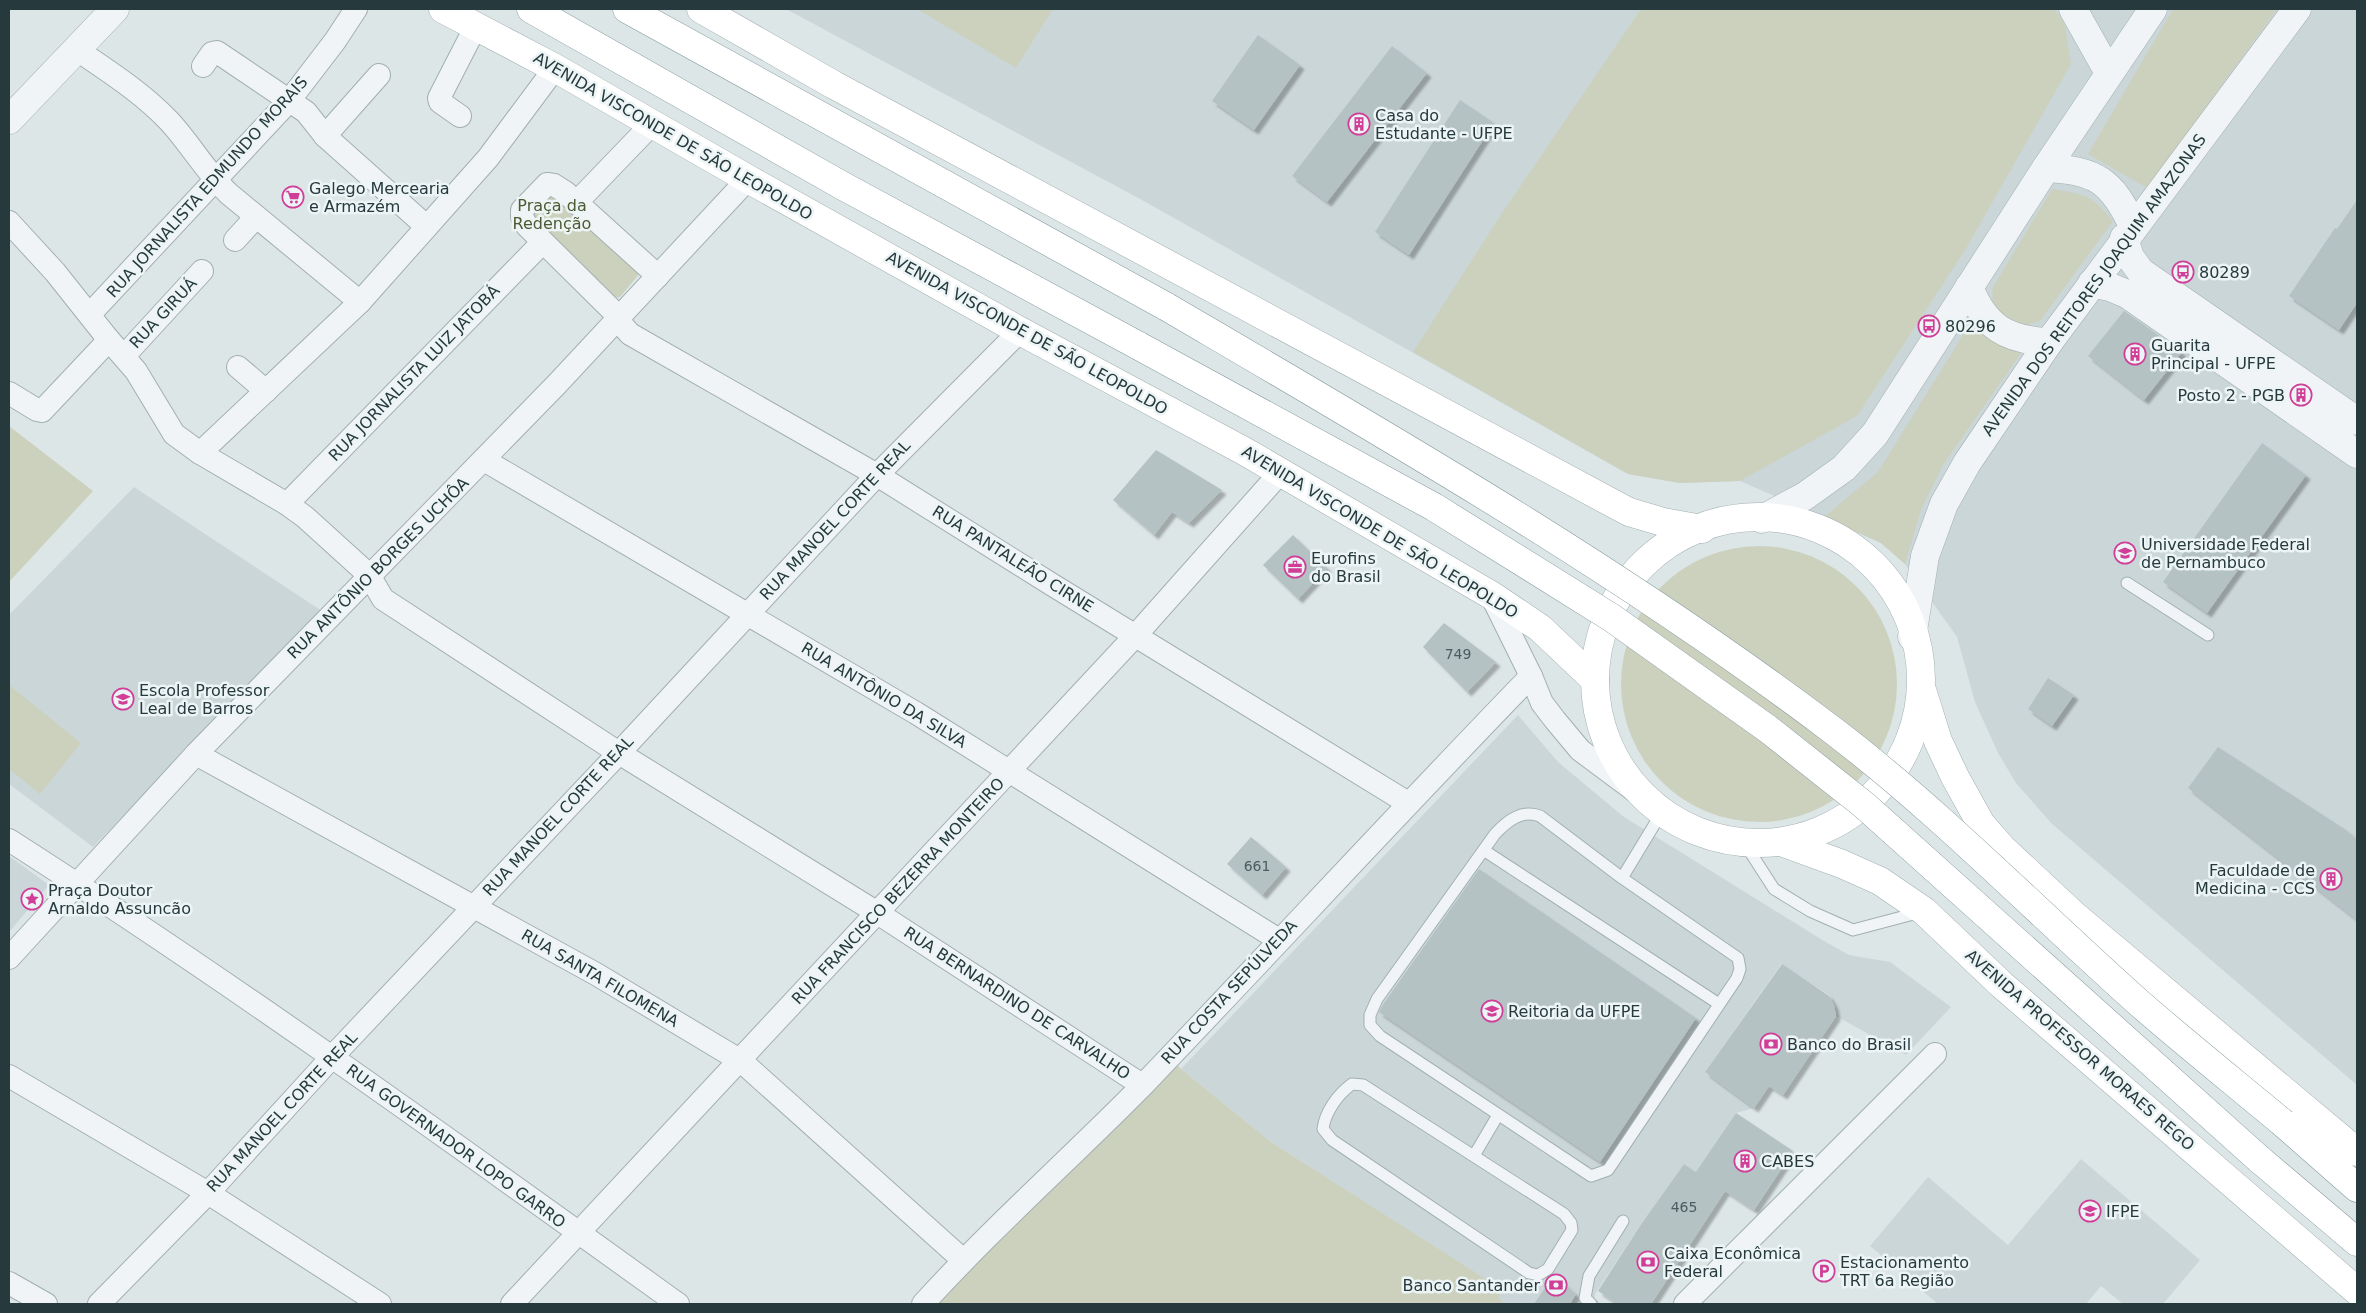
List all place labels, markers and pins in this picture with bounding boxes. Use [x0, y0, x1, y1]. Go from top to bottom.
place label: Casa do Estudante - UFPE [1375, 106, 1513, 143]
building icon: Casa do Estudante - UFPE [1347, 112, 1371, 136]
place label: Galego Mercearia e Armazém [309, 179, 450, 216]
supermarket icon: Galego Mercearia e Armazém [281, 185, 305, 209]
bus stop icon: 80289 [2171, 260, 2195, 284]
place label: 80289 [2199, 263, 2250, 282]
bus stop icon: 80296 [1917, 314, 1941, 338]
place label: 80296 [1945, 317, 1996, 336]
place label: Guarita Principal - UFPE [2151, 336, 2276, 373]
building icon: Guarita Principal - UFPE [2123, 342, 2147, 366]
building icon: Posto 2 - PGB [2289, 383, 2313, 407]
place label: Posto 2 - PGB [2178, 386, 2285, 405]
place label: Universidade Federal de Pernambuco [2141, 535, 2310, 572]
school or university icon: Universidade Federal de Pernambuco [2113, 541, 2137, 565]
place label: Eurofins do Brasil [1311, 549, 1381, 586]
office icon: Eurofins do Brasil [1283, 555, 1307, 579]
place label: Escola Professor Leal de Barros [139, 681, 270, 718]
school or university icon: Escola Professor Leal de Barros [111, 687, 135, 711]
place label: Faculdade de Medicina - CCS [2195, 861, 2315, 898]
building icon: Faculdade de Medicina - CCS [2319, 867, 2343, 891]
place label: Praça Doutor Arnaldo Assuncão [48, 881, 191, 918]
place icon: Praça Doutor Arnaldo Assuncão [20, 887, 44, 911]
school or university icon: Reitoria da UFPE [1480, 999, 1504, 1023]
place label: Reitoria da UFPE [1508, 1002, 1640, 1021]
bank icon: Banco do Brasil [1759, 1032, 1783, 1056]
place label: Banco do Brasil [1787, 1035, 1911, 1054]
building icon: CABES [1733, 1149, 1757, 1173]
place label: CABES [1761, 1152, 1814, 1171]
school or university icon: IFPE [2078, 1199, 2102, 1223]
place label: IFPE [2106, 1202, 2140, 1221]
place label: Caixa Econômica Federal [1664, 1244, 1801, 1281]
bank icon: Caixa Econômica Federal [1636, 1250, 1660, 1274]
place label: Estacionamento TRT 6a Região [1839, 1253, 1969, 1290]
parking icon: Estacionamento TRT 6a Região [1812, 1259, 1836, 1283]
bank icon: Banco Santander [1544, 1273, 1568, 1297]
place label: Banco Santander [1403, 1276, 1540, 1295]

